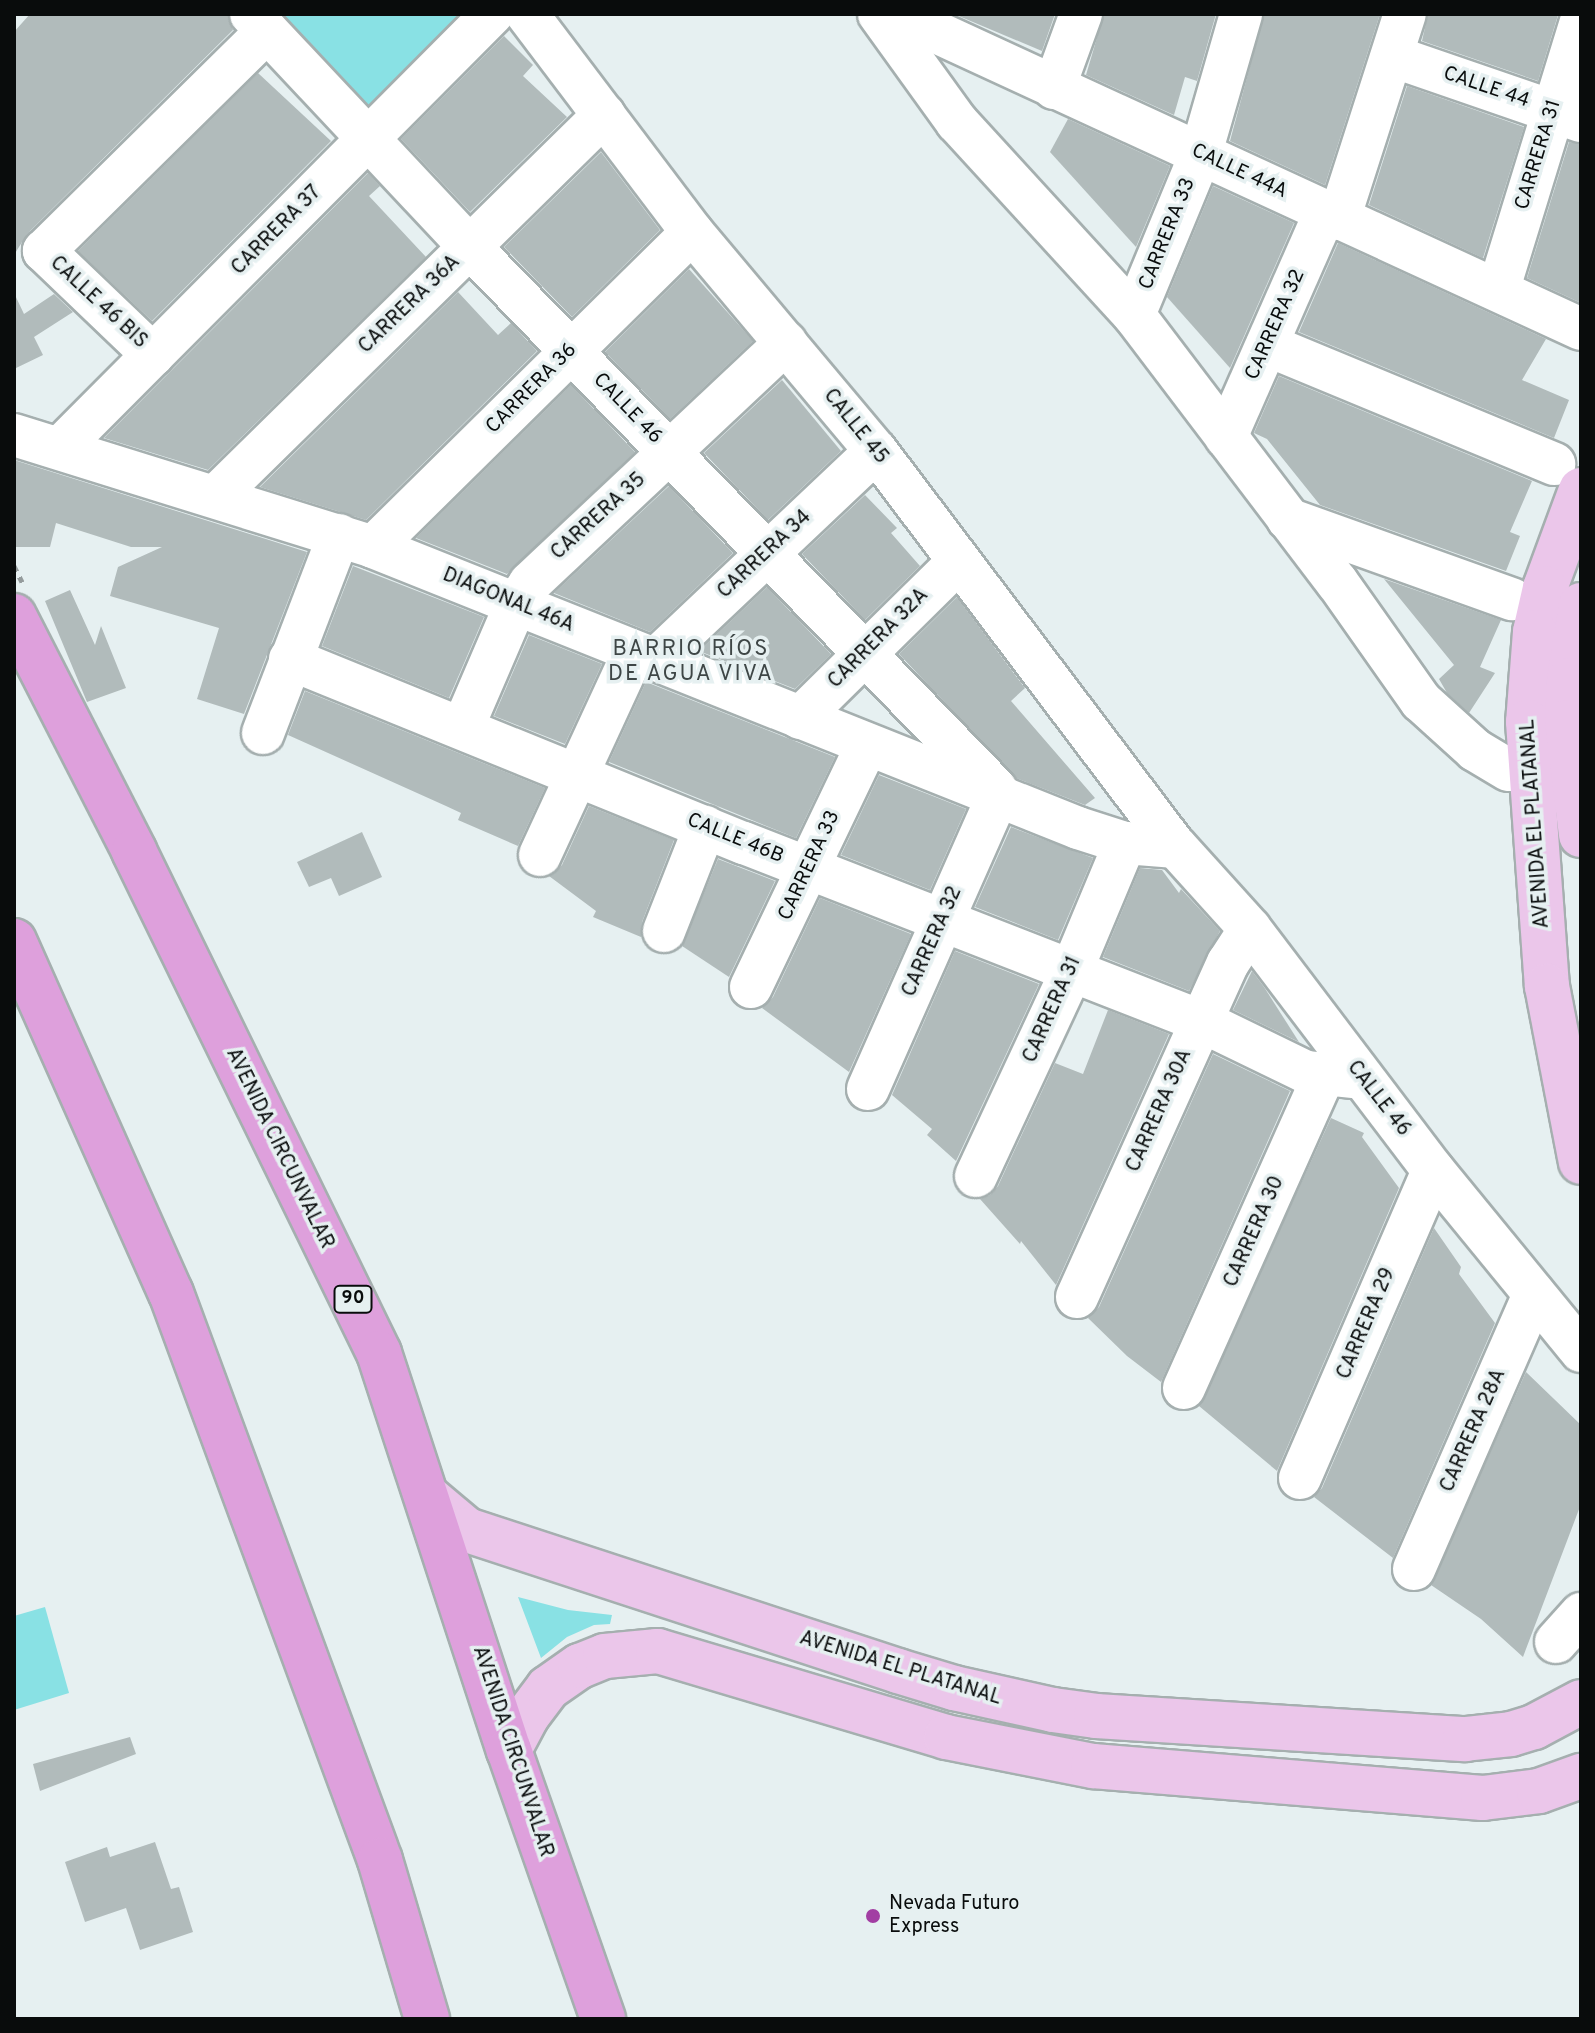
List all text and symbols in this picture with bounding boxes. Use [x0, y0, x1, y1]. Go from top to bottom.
street label: CALLE 44 [1440, 62, 1532, 114]
street label: CARRERA 31 [1511, 97, 1567, 213]
street label: CALLE 44A [1187, 139, 1291, 205]
street label: CARRERA 33 [1135, 174, 1201, 294]
street label: CARRERA 37 [227, 181, 327, 281]
street label: CARRERA 36A [354, 250, 466, 360]
street label: CALLE 46 BIS [44, 252, 152, 354]
street label: CARRERA 32 [1241, 266, 1311, 384]
street label: CARRERA 36 [481, 338, 583, 440]
street label: CALLE 46 [587, 369, 667, 449]
street label: CALLE 45 [817, 385, 893, 469]
street label: CARRERA 35 [546, 468, 652, 566]
street label: CARRERA 34 [713, 505, 817, 605]
street label: DIAGONAL 46A [439, 564, 577, 638]
street label: CARRERA 32A [824, 584, 934, 694]
district label: BARRIO RÍOS DE AGUA VIVA [607, 636, 775, 688]
street label: AVENIDA EL PLATANAL [1517, 718, 1555, 930]
street label: CARRERA 33 [774, 807, 846, 925]
street label: CALLE 46B [683, 809, 787, 869]
street label: CARRERA 32 [898, 883, 968, 1001]
street label: CARRERA 31 [1019, 953, 1087, 1067]
street label: AVENIDA CIRCUNVALAR [220, 1044, 338, 1254]
street label: CARRERA 30A [1122, 1045, 1198, 1177]
street label: CALLE 46 [1341, 1056, 1415, 1142]
street label: CARRERA 30 [1220, 1172, 1290, 1292]
street label: CARRERA 29 [1333, 1264, 1401, 1384]
road number: 90 [333, 1285, 373, 1313]
street label: CARRERA 28A [1436, 1365, 1512, 1497]
street label: AVENIDA EL PLATANAL [796, 1627, 1004, 1711]
street label: AVENIDA CIRCUNVALAR [466, 1643, 558, 1861]
place label: Nevada Futuro Express [889, 1892, 1019, 1939]
marker: Nevada Futuro Express [864, 1907, 882, 1925]

